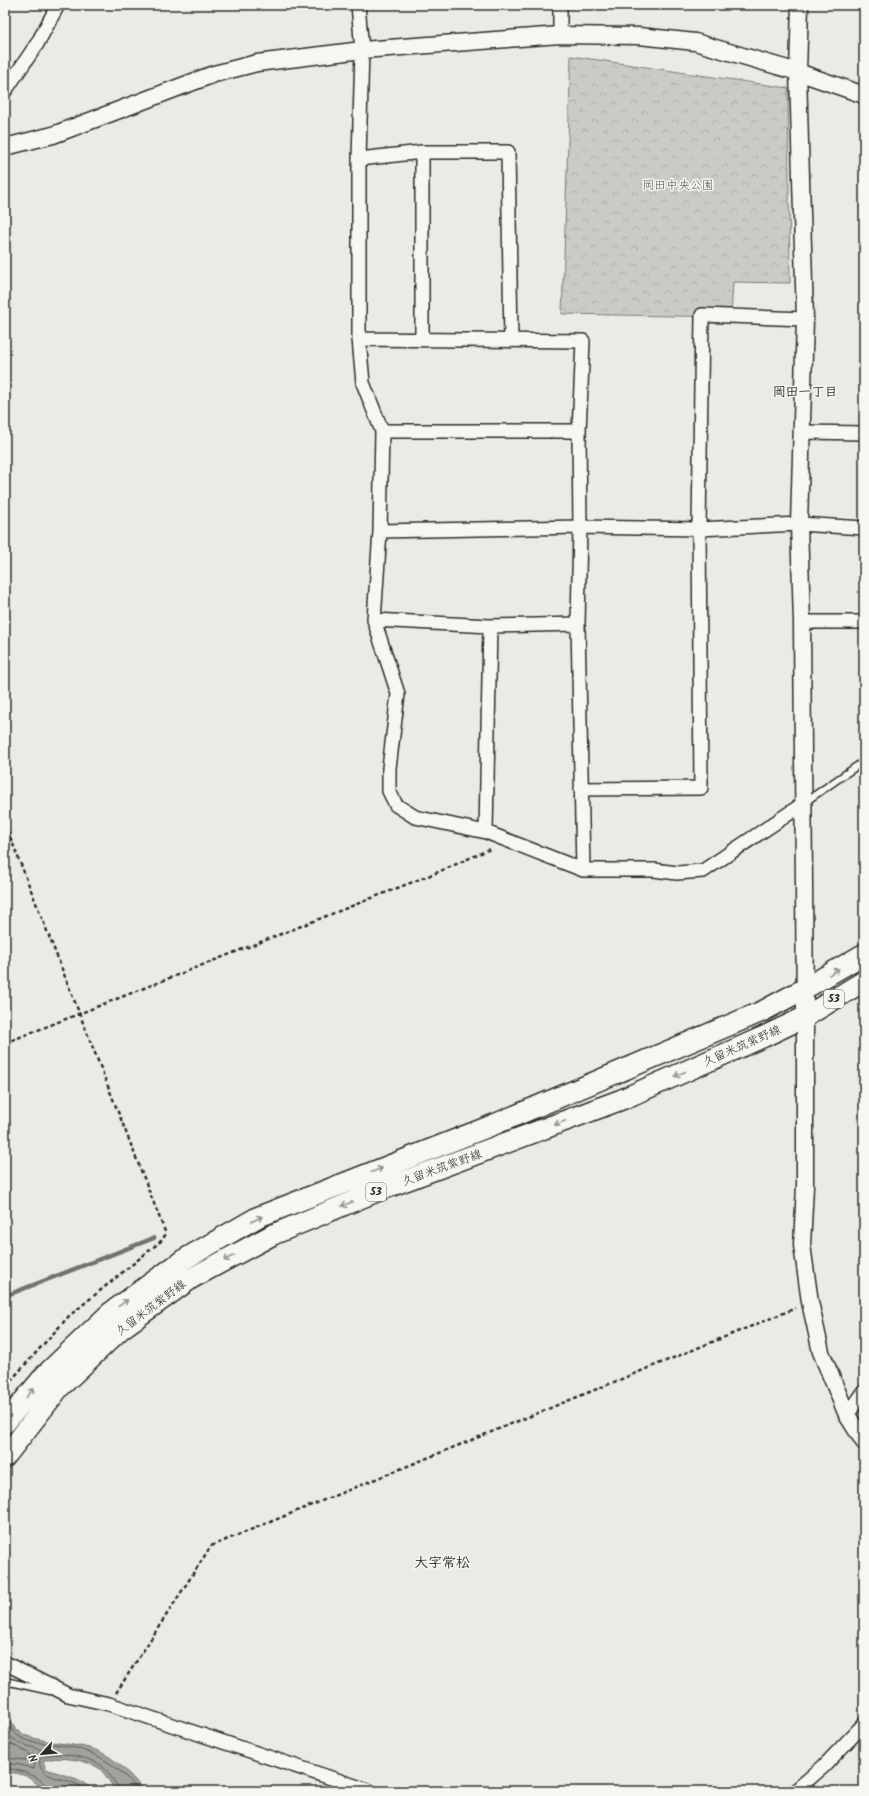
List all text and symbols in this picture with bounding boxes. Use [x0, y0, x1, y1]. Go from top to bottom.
park label: 岡田中央公園 [642, 176, 714, 195]
district label: 岡田一丁目 [772, 382, 838, 403]
one-way arrow [828, 967, 840, 975]
road number: 53 [824, 990, 844, 1008]
street label: 久留米筑紫野線 [700, 1020, 784, 1072]
one-way arrow [675, 1071, 687, 1078]
one-way arrow [554, 1119, 566, 1127]
street label: 久留米筑紫野線 [399, 1145, 485, 1191]
one-way arrow [371, 1165, 383, 1173]
road number: 53 [366, 1183, 386, 1201]
one-way arrow [341, 1201, 353, 1209]
one-way arrow [250, 1214, 262, 1222]
one-way arrow [223, 1255, 235, 1262]
street label: 久留米筑紫野線 [112, 1275, 190, 1341]
one-way arrow [118, 1299, 129, 1307]
one-way arrow [26, 1388, 35, 1398]
district label: 大字常松 [414, 1552, 470, 1574]
north arrow [22, 1734, 62, 1774]
text: N [24, 1751, 44, 1765]

